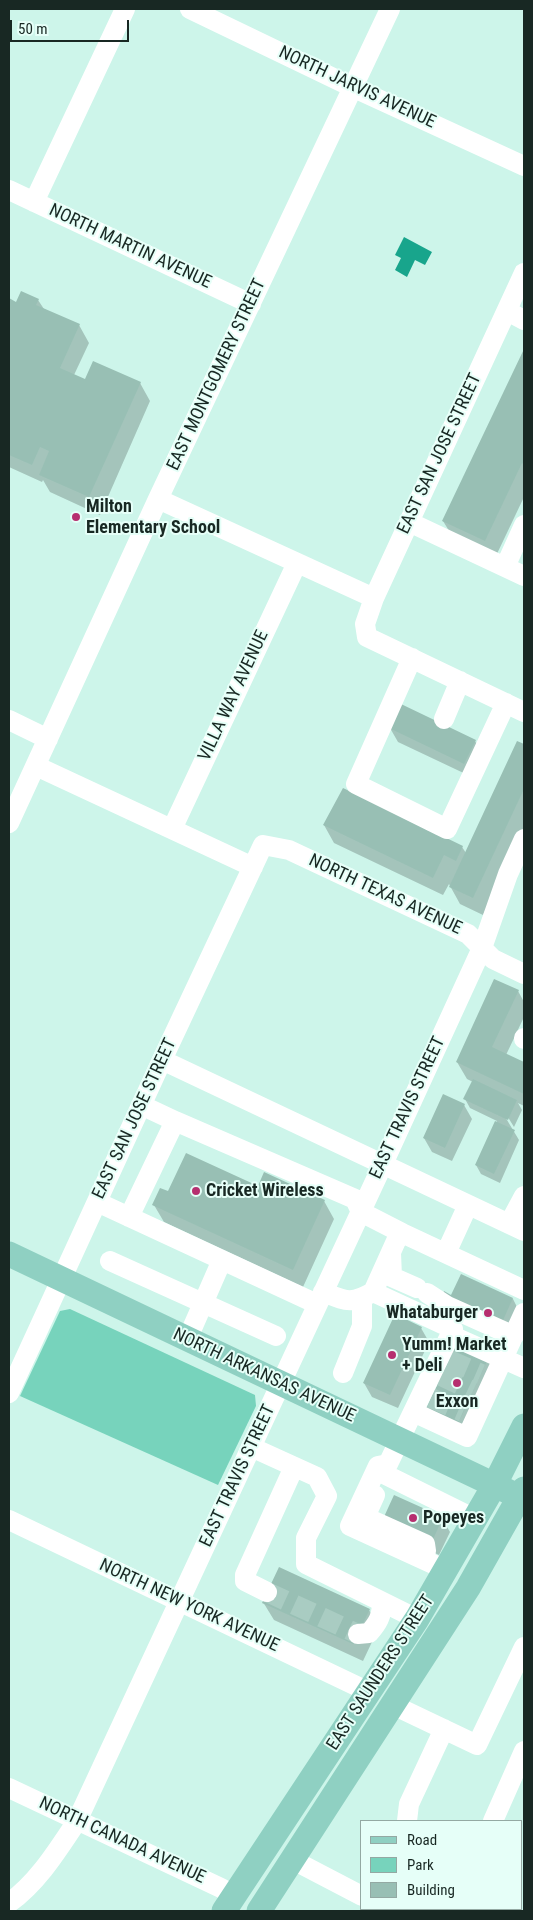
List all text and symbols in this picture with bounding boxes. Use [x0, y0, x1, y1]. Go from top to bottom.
scale bar [12, 10, 131, 42]
text: 50 m [18, 20, 48, 38]
street label: NORTH JARVIS AVENUE [275, 42, 439, 134]
street label: NORTH MARTIN AVENUE [45, 200, 215, 294]
street label: EAST MONTGOMERY STREET [163, 276, 271, 474]
street label: EAST SAN JOSE STREET [393, 370, 487, 538]
place label: Milton Elementary School [86, 496, 220, 538]
marker: Milton Elementary School [70, 511, 82, 523]
street label: VILLA WAY AVENUE [194, 627, 274, 765]
street label: NORTH TEXAS AVENUE [305, 850, 465, 940]
street label: EAST TRAVIS STREET [366, 1033, 450, 1183]
street label: EAST SAN JOSE STREET [88, 1035, 182, 1203]
place label: Cricket Wireless [206, 1180, 324, 1202]
marker: Cricket Wireless [190, 1185, 202, 1197]
place label: Whataburger [386, 1302, 478, 1324]
marker: Whataburger [482, 1307, 494, 1319]
street label: NORTH ARKANSAS AVENUE [169, 1324, 359, 1428]
place label: Yumm! Market + Deli [402, 1334, 506, 1376]
marker: Yumm! Market + Deli [386, 1349, 398, 1361]
marker: Exxon [451, 1377, 463, 1389]
place label: Exxon [436, 1391, 478, 1413]
street label: EAST TRAVIS STREET [196, 1401, 280, 1551]
place label: Popeyes [423, 1507, 484, 1529]
marker: Popeyes [407, 1512, 419, 1524]
street label: NORTH NEW YORK AVENUE [96, 1555, 282, 1657]
street label: EAST SAUNDERS STREET [323, 1591, 439, 1755]
street label: NORTH CANADA AVENUE [35, 1793, 209, 1889]
legend [360, 1820, 523, 1910]
text: Road [407, 1831, 437, 1849]
text: Park [407, 1856, 434, 1874]
text: Building [407, 1881, 455, 1899]

